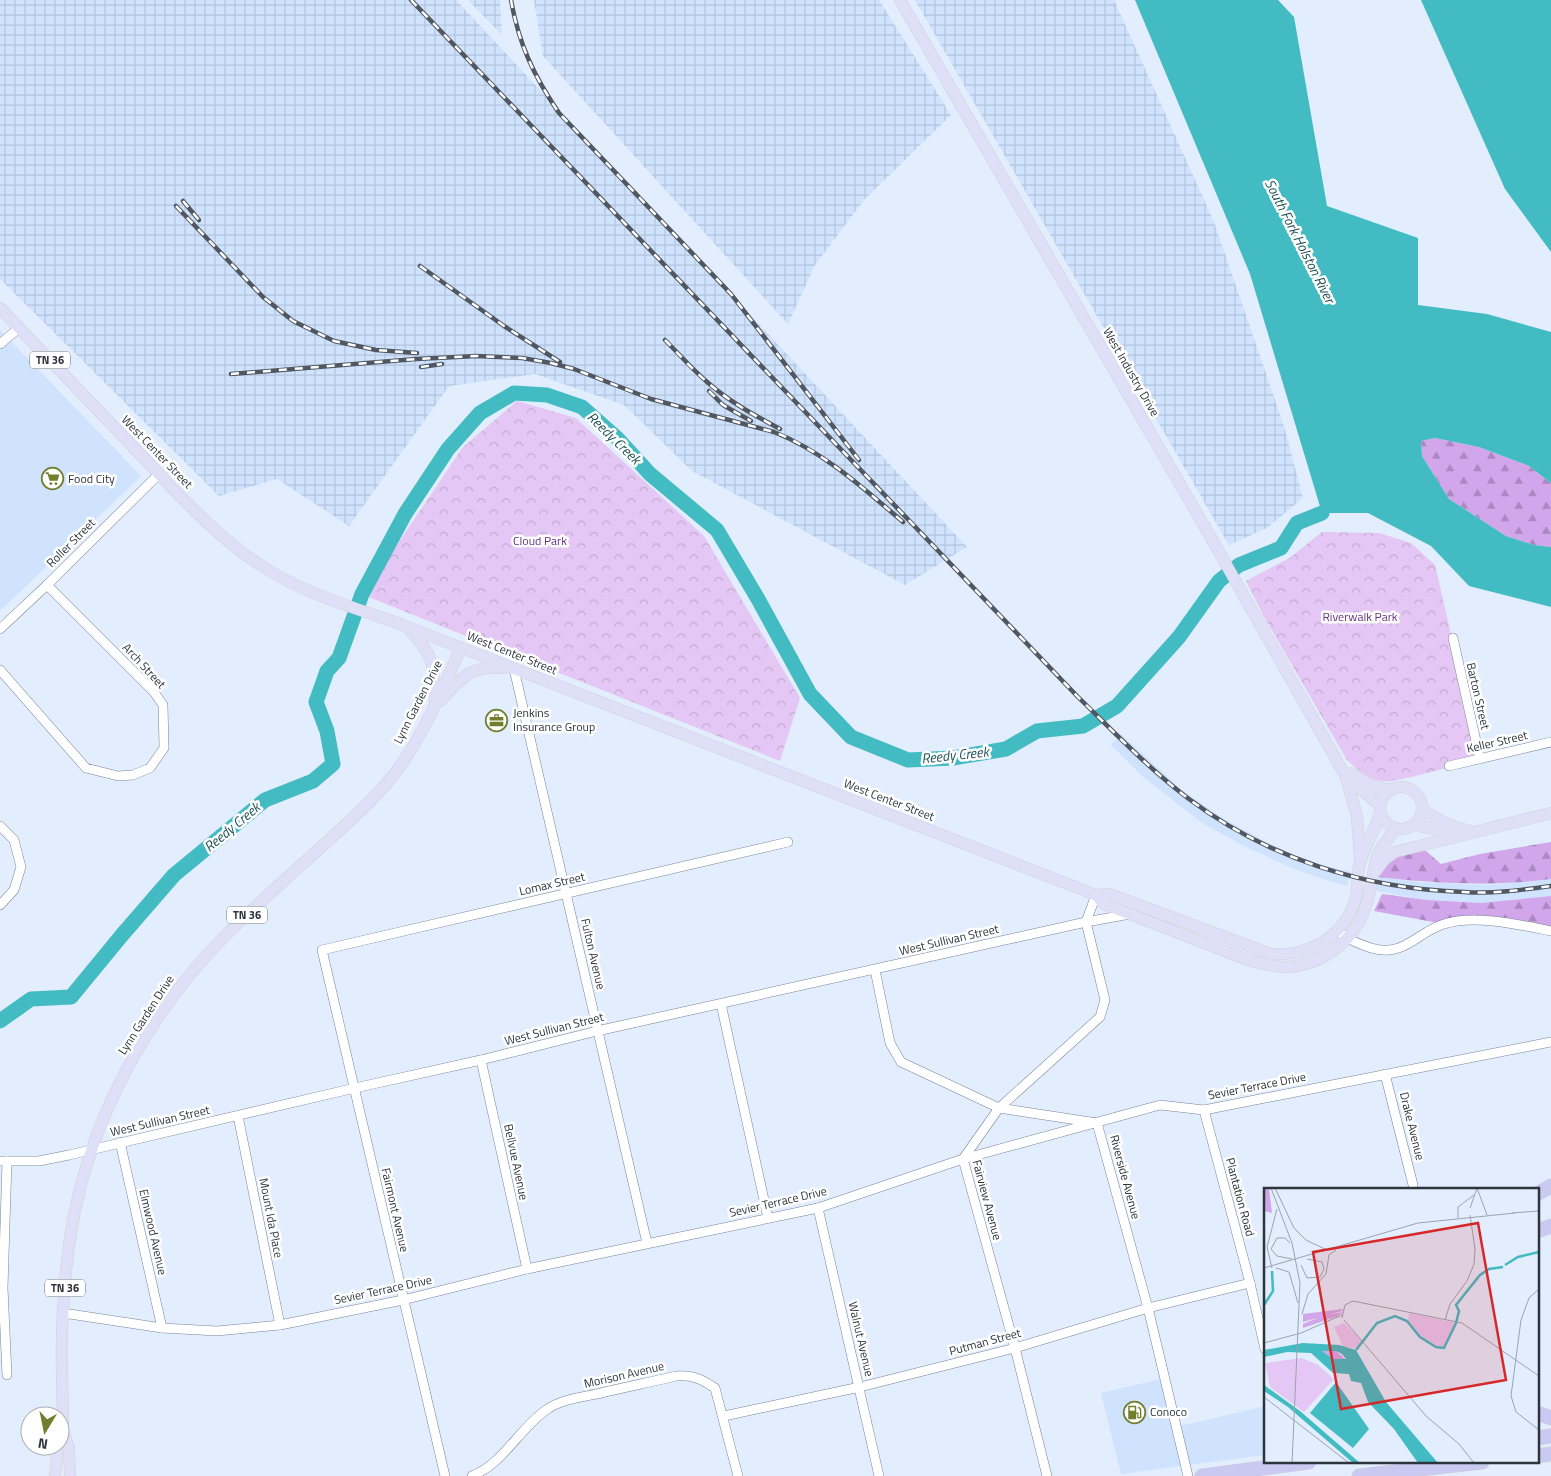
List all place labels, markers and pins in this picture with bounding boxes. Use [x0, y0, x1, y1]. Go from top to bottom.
supermarket icon: Food City [40, 467, 64, 491]
place label: Food City [68, 469, 115, 488]
place label: Jenkins Insurance Group [513, 703, 595, 736]
office icon: Jenkins Insurance Group [485, 708, 509, 732]
fuel station icon: Conoco [1122, 1400, 1146, 1424]
place label: Conoco [1150, 1402, 1187, 1421]

